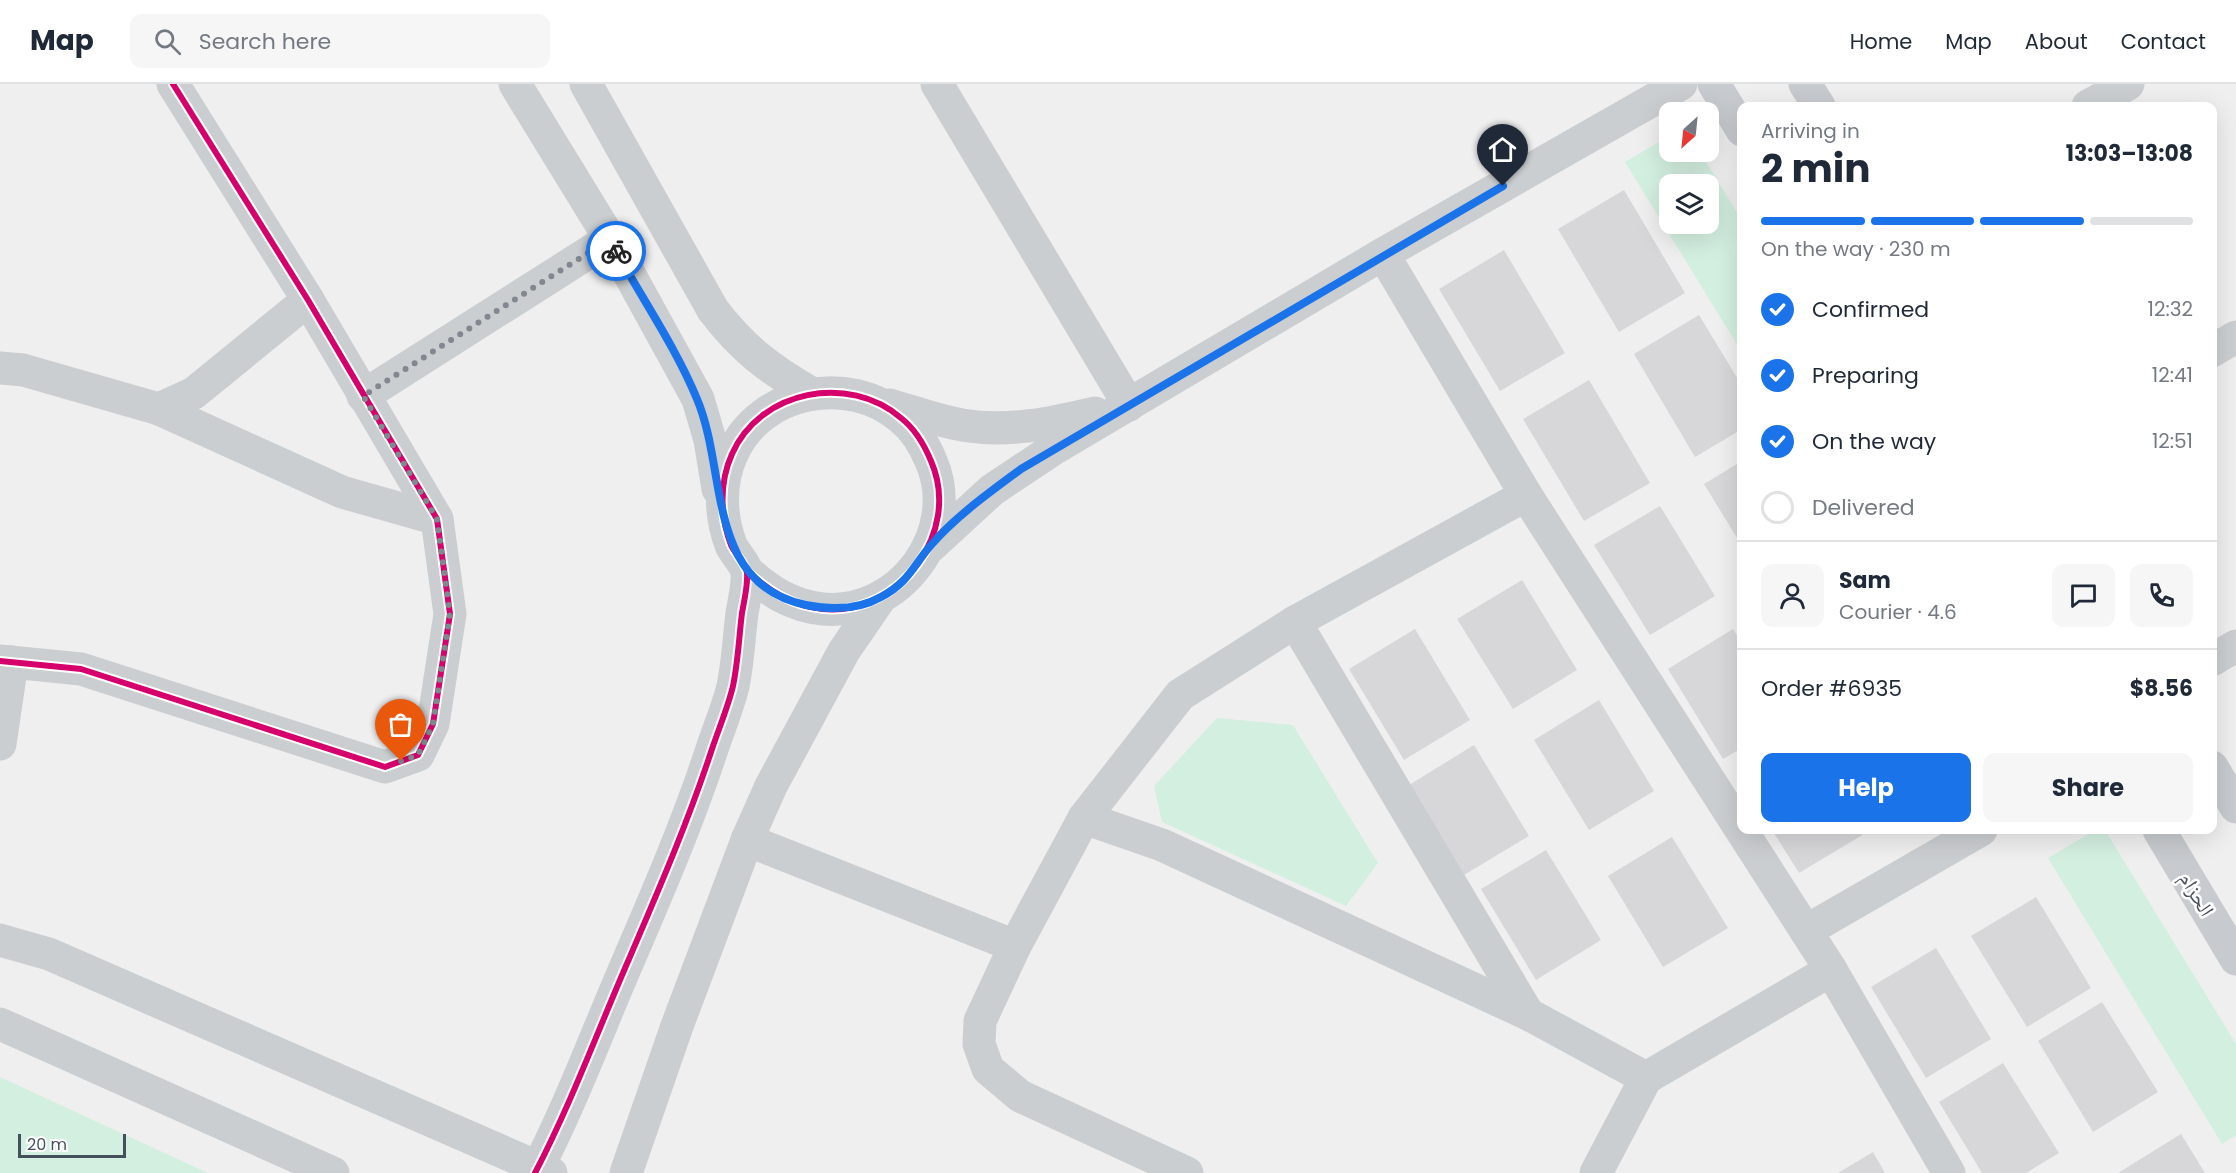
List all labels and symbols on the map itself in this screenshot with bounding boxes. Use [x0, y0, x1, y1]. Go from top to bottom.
north arrow [1659, 102, 1719, 162]
pin [1477, 124, 1528, 186]
courier [586, 221, 646, 281]
pin [375, 699, 426, 761]
street label: الحزام [2172, 866, 2222, 922]
scale bar [18, 1131, 126, 1158]

